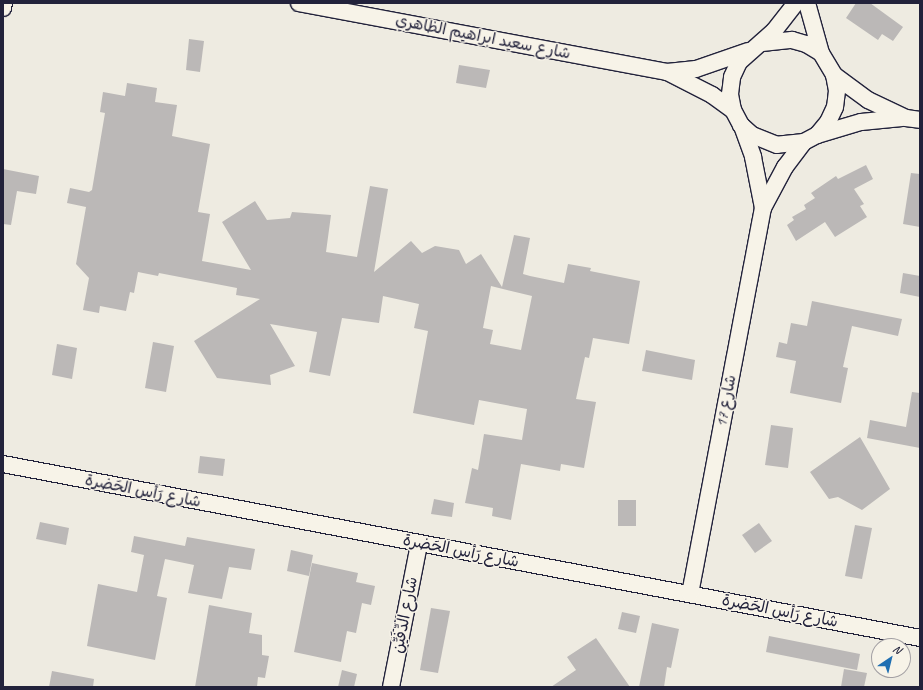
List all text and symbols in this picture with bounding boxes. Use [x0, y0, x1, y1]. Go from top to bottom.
street label: شارع سعيد ابراهيم الظاهري [394, 11, 572, 63]
street label: شارع 17 [712, 373, 740, 429]
street label: شارع رَأس الحَضرة [83, 470, 203, 512]
street label: شارع رَأس الحَضرة [401, 530, 521, 572]
street label: شارع الدِّفَيِّن [388, 575, 422, 655]
street label: شارع رَأس الحَضرة [720, 590, 840, 632]
north arrow [871, 638, 911, 678]
text: N [891, 641, 904, 657]

